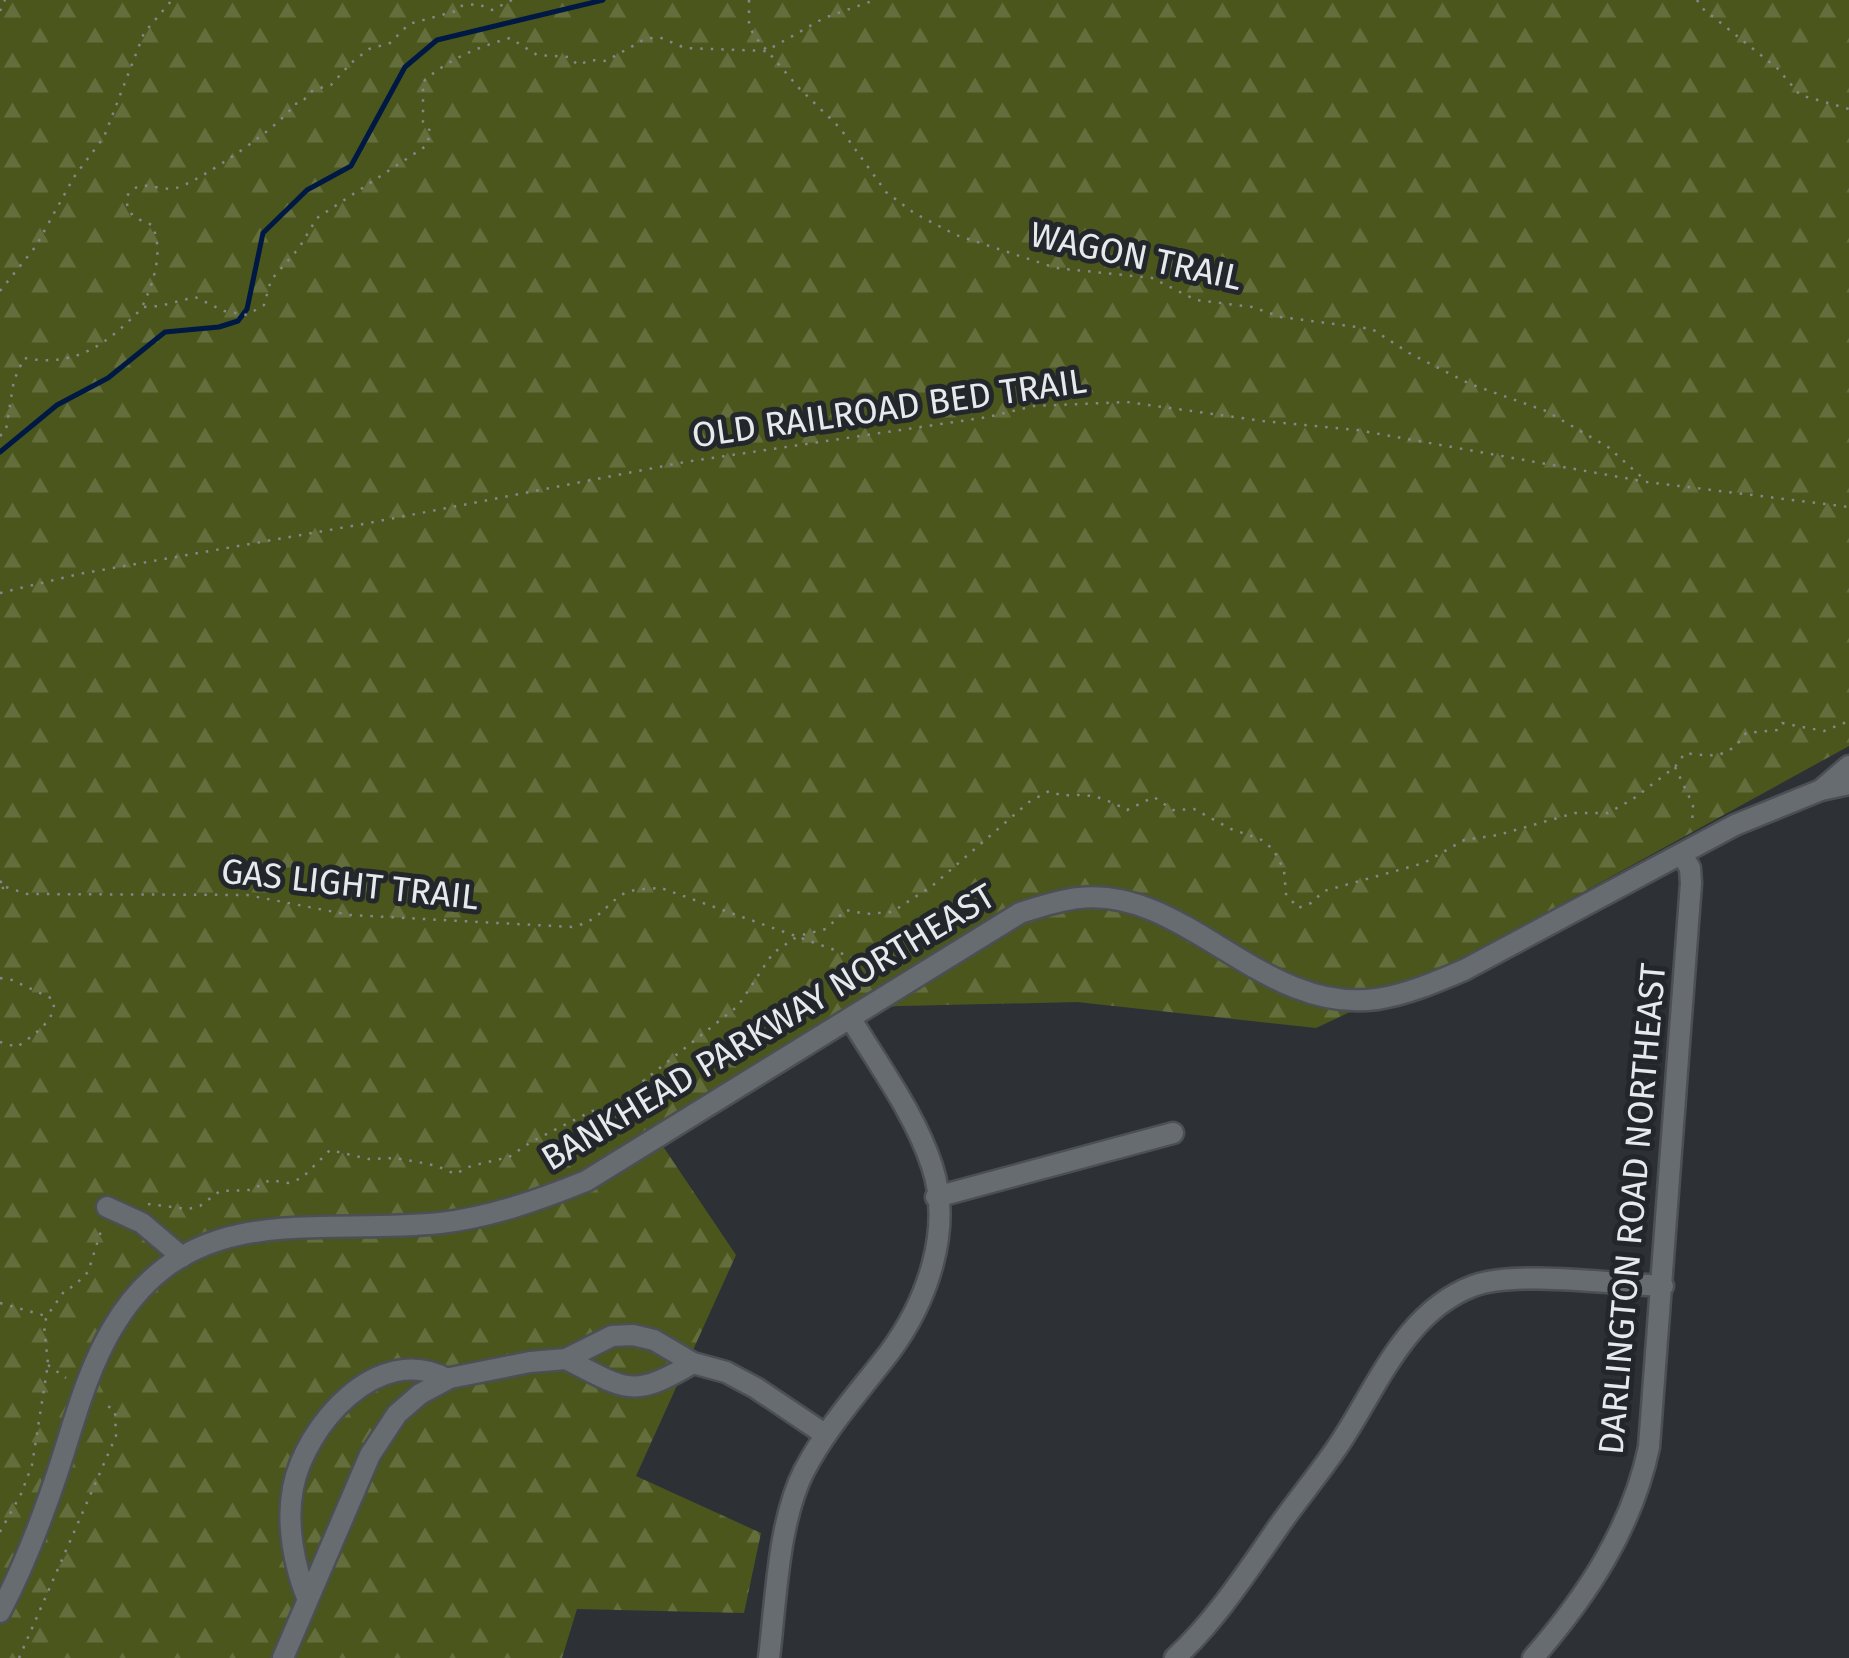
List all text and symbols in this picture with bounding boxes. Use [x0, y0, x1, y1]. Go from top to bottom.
street label: WAGON TRAIL [1026, 213, 1246, 299]
street label: OLD RAILROAD BED TRAIL [689, 360, 1089, 456]
street label: GAS LIGHT TRAIL [219, 850, 481, 918]
street label: BANKHEAD PARKWAY NORTHEAST [534, 875, 1002, 1179]
street label: DARLINGTON ROAD NORTHEAST [1590, 962, 1674, 1456]

